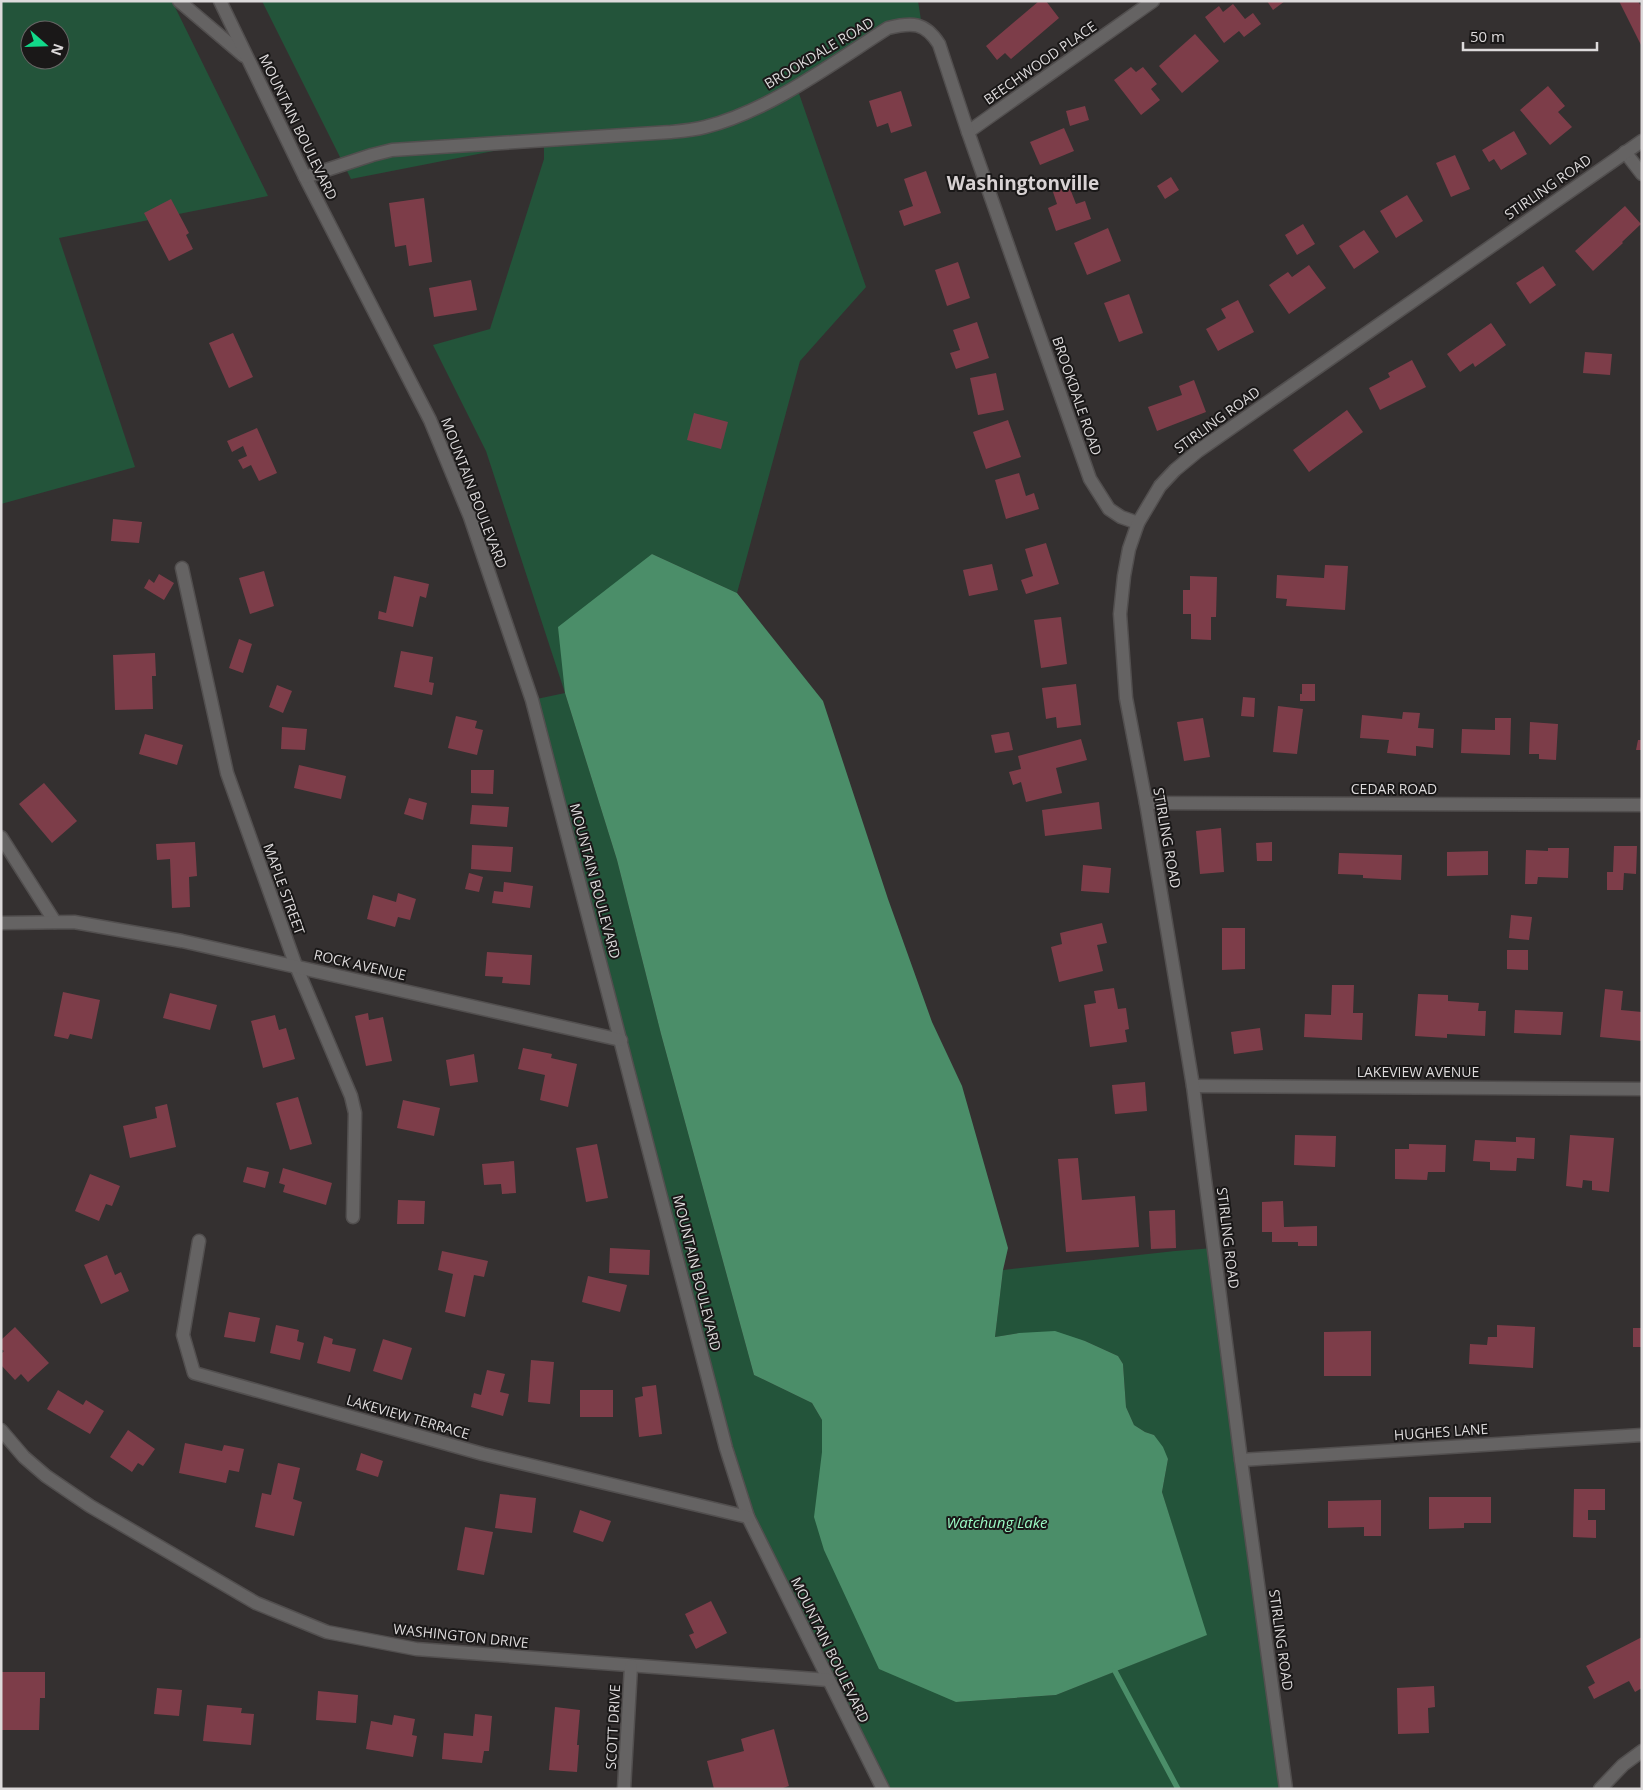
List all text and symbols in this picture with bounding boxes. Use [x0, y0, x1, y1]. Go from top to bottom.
street label: BROOKDALE ROAD [761, 12, 877, 93]
street label: BEECHWOOD PLACE [980, 17, 1100, 109]
north arrow [20, 20, 70, 70]
scale bar [1463, 20, 1597, 52]
text: 50 m [1470, 26, 1505, 46]
text: N [47, 41, 69, 58]
street label: MOUNTAIN BOULEVARD [255, 51, 342, 203]
street label: STIRLING ROAD [1500, 150, 1595, 224]
district label: Washingtonville [947, 170, 1099, 196]
street label: BROOKDALE ROAD [1048, 334, 1107, 458]
street label: STIRLING ROAD [1170, 382, 1264, 457]
street label: MOUNTAIN BOULEVARD [437, 415, 512, 571]
street label: CEDAR ROAD [1351, 779, 1437, 798]
street label: STIRLING ROAD [1149, 786, 1186, 890]
street label: MOUNTAIN BOULEVARD [566, 801, 625, 961]
street label: MAPLE STREET [259, 841, 310, 937]
street label: ROCK AVENUE [312, 945, 408, 984]
street label: LAKEVIEW AVENUE [1357, 1062, 1479, 1081]
street label: STIRLING ROAD [1213, 1186, 1244, 1290]
street label: MOUNTAIN BOULEVARD [669, 1193, 726, 1353]
street label: LAKEVIEW TERRACE [344, 1390, 472, 1443]
street label: HUGHES LANE [1393, 1419, 1489, 1444]
water label: Watchung Lake [946, 1512, 1048, 1532]
street label: MOUNTAIN BOULEVARD [787, 1574, 874, 1726]
street label: STIRLING ROAD [1265, 1588, 1298, 1692]
street label: WASHINGTON DRIVE [392, 1619, 530, 1652]
street label: SCOTT DRIVE [601, 1684, 624, 1770]

